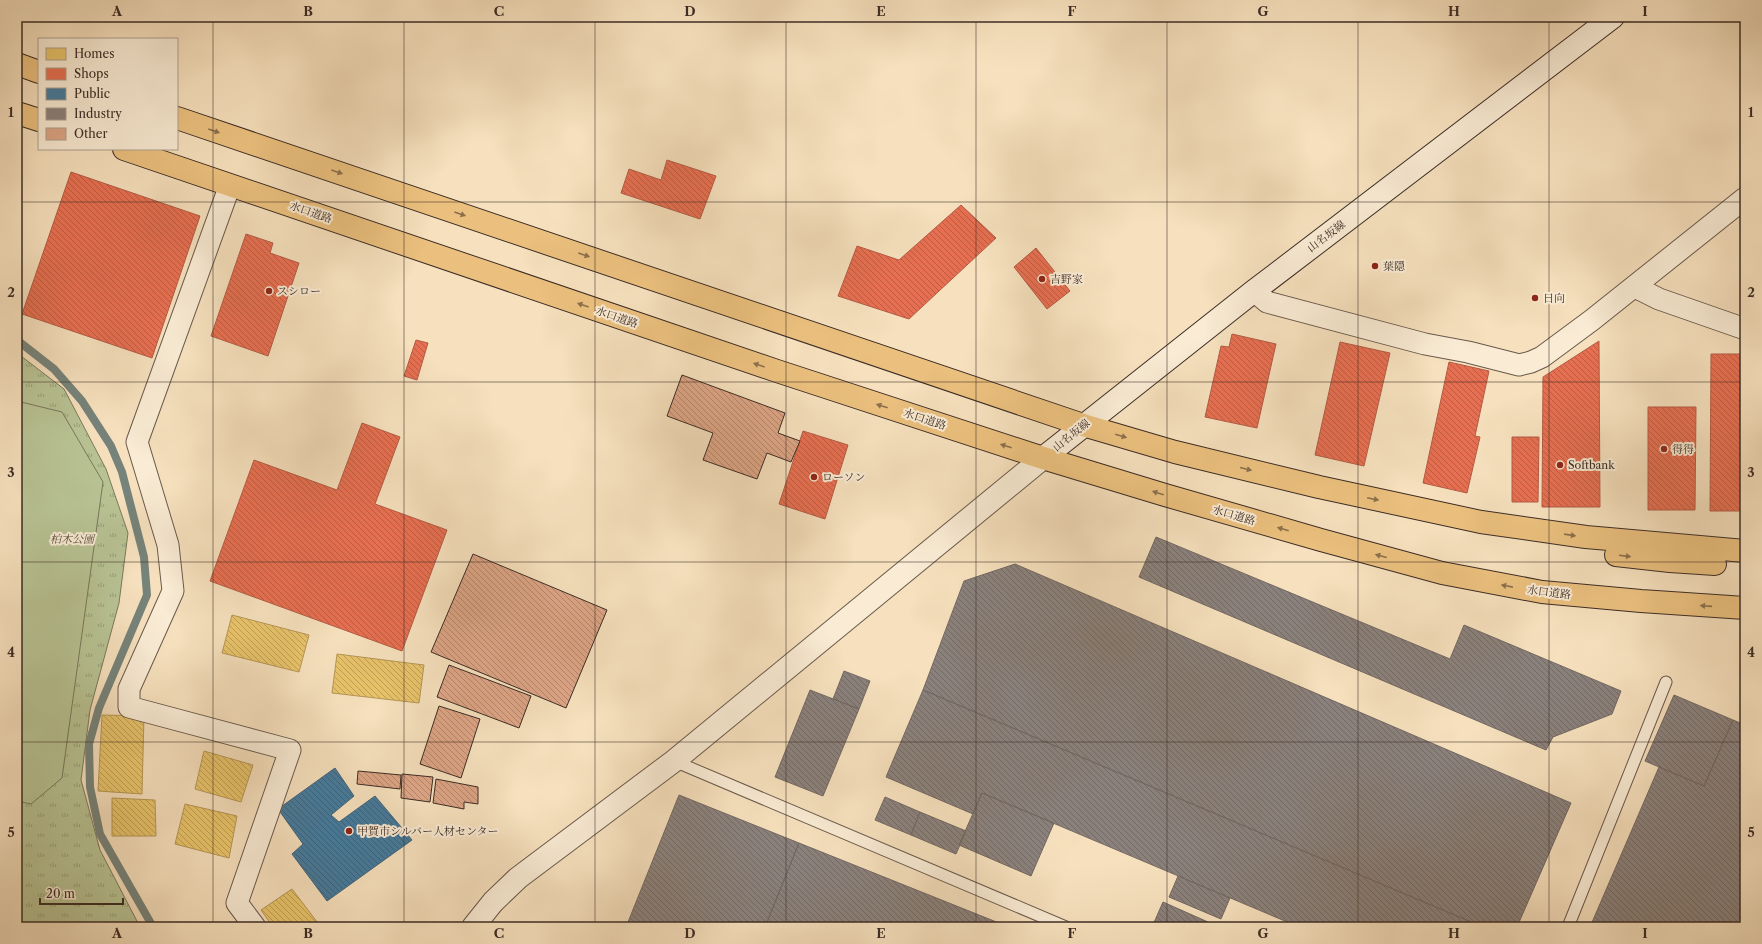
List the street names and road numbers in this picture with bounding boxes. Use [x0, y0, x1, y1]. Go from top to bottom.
street label: 水口道路 [288, 198, 334, 226]
street label: 山名坂線 [1304, 217, 1348, 255]
street label: 水口道路 [594, 303, 640, 331]
street label: 水口道路 [902, 406, 948, 432]
street label: 山名坂線 [1049, 416, 1093, 454]
street label: 水口道路 [1211, 502, 1257, 528]
street label: 水口道路 [1526, 582, 1572, 602]

